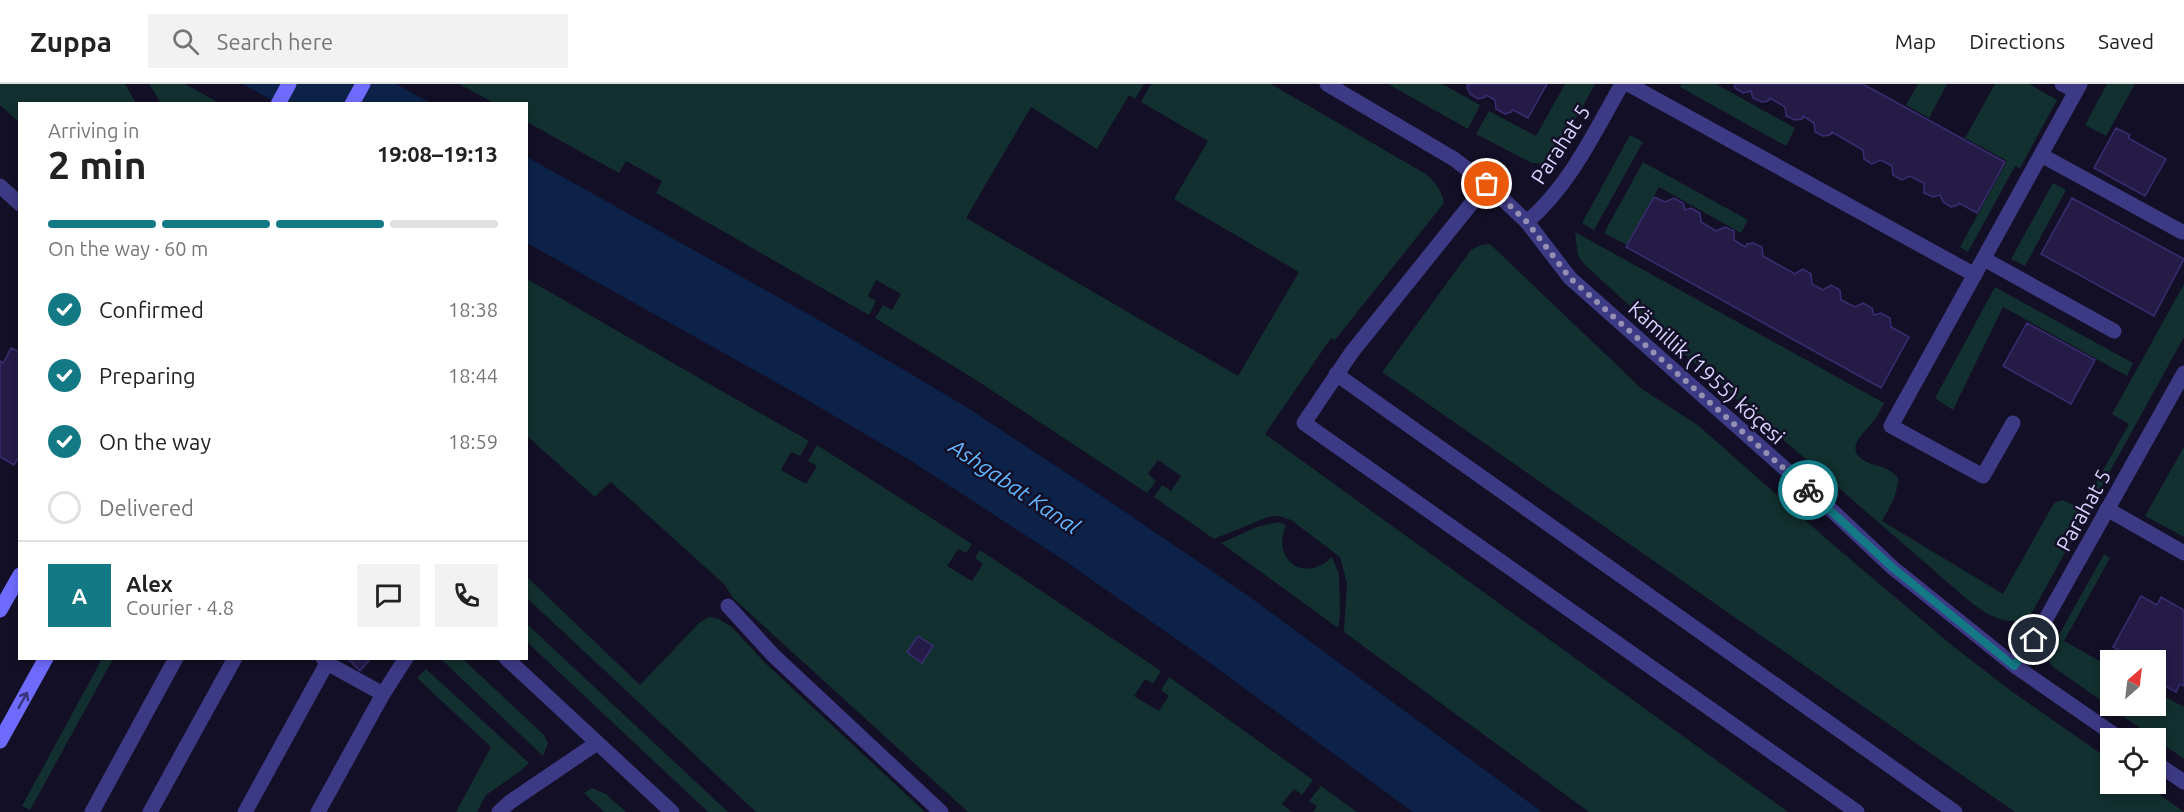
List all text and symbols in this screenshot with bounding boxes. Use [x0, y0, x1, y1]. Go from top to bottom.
search box [148, 14, 568, 68]
icon: search [169, 25, 202, 58]
text: Zuppa [30, 26, 112, 57]
text: Search here [217, 29, 333, 54]
text: Map [1895, 29, 1936, 53]
text: Directions [1969, 29, 2065, 53]
text: Saved [2098, 29, 2154, 53]
street label: Parahat 5 [1526, 100, 1594, 188]
text: Arriving in [48, 119, 139, 142]
text: 19:08–19:13 [377, 141, 498, 166]
text: 2 min [48, 143, 147, 186]
pin [1461, 158, 1512, 209]
icon: bag [1470, 167, 1503, 200]
text: On the way · 60 m [48, 237, 208, 260]
icon: check [48, 293, 81, 326]
street label: Kämillik (1955) köçesi [1624, 296, 1790, 448]
text: Confirmed [99, 297, 204, 322]
text: 18:38 [448, 298, 498, 321]
icon: check [48, 359, 81, 392]
text: Preparing [99, 363, 196, 388]
text: 18:44 [448, 364, 498, 387]
icon: check [48, 425, 81, 458]
text: On the way [99, 429, 211, 454]
text: 18:59 [448, 430, 498, 453]
water label: Ashgabat Kanal [944, 433, 1085, 539]
courier [1778, 460, 1838, 520]
street label: Parahat 5 [2051, 465, 2115, 555]
icon: bike [1792, 474, 1825, 507]
text: Delivered [99, 495, 194, 520]
button: chat [357, 564, 420, 627]
button: phone [435, 564, 498, 627]
text: Alex [126, 571, 173, 596]
text: A [72, 583, 87, 608]
text: Courier · 4.8 [126, 596, 234, 619]
pin [2008, 614, 2059, 665]
icon: home [2017, 623, 2050, 656]
north arrow [2100, 650, 2166, 716]
map controls [2100, 650, 2166, 794]
one-way arrow [17, 692, 29, 709]
button: locate [2100, 728, 2166, 794]

